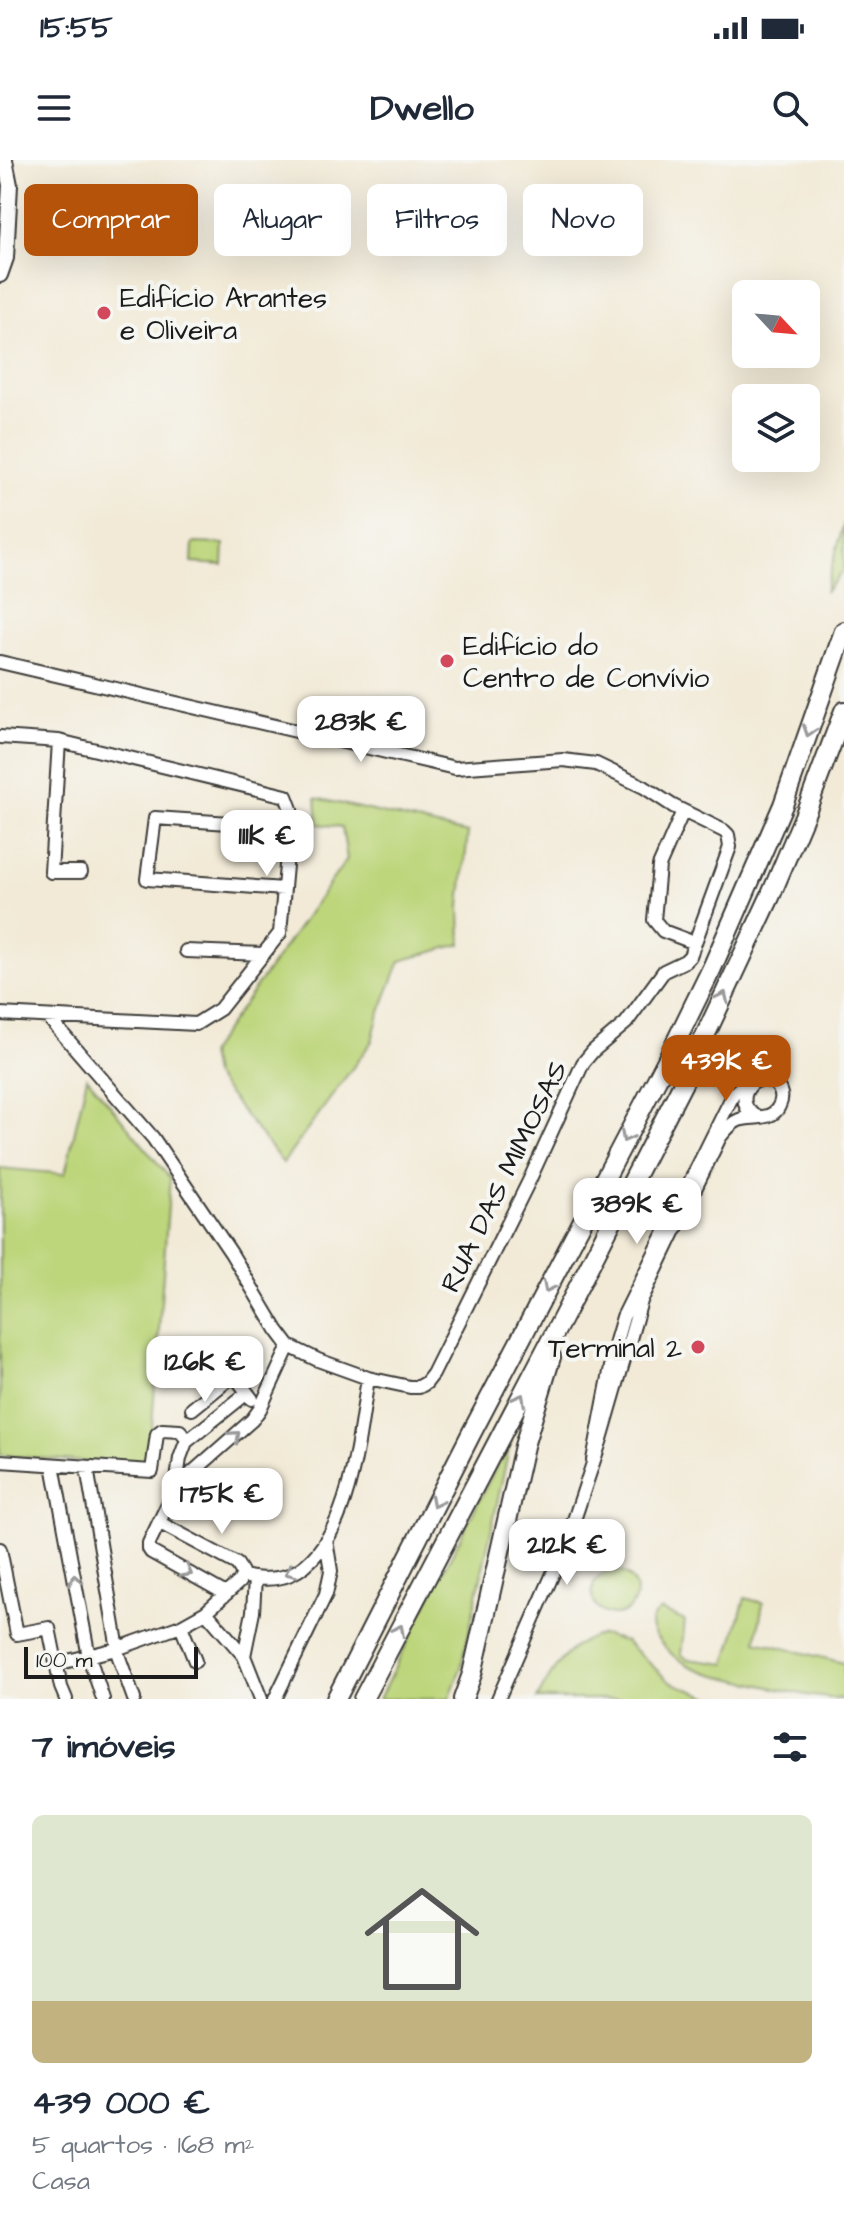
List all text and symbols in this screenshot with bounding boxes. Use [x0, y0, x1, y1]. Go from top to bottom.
text: 15:55 [40, 7, 113, 49]
text: Dwello [370, 83, 474, 134]
icon: menu [32, 86, 76, 130]
icon: search [768, 86, 812, 130]
chip: Comprar [24, 184, 198, 256]
chip: Alugar [214, 184, 351, 256]
chip: Filtros [367, 184, 507, 256]
chip: Novo [523, 184, 643, 256]
place label: Edifício Arantes e Oliveira [120, 279, 327, 350]
north arrow [732, 280, 820, 368]
map controls [732, 280, 820, 472]
marker: Edifício Arantes e Oliveira [95, 304, 113, 322]
button: layers [732, 384, 820, 472]
place label: Edifício do Centro de Convívio [463, 627, 710, 698]
marker: Edifício do Centro de Convívio [438, 652, 456, 670]
pin: 283K € [296, 696, 426, 764]
text: 283K € [315, 704, 407, 740]
one-way arrow [802, 723, 818, 737]
pin: 111K € [202, 810, 332, 878]
text: 111K € [239, 818, 295, 854]
one-way arrow [713, 991, 729, 1005]
pin: 439K € [661, 1035, 791, 1103]
text: 439K € [680, 1043, 772, 1079]
street label: RUA DAS MIMOSAS [431, 1054, 577, 1299]
one-way arrow [620, 1129, 635, 1144]
pin: 389K € [572, 1178, 702, 1246]
text: 389K € [591, 1186, 683, 1222]
one-way arrow [542, 1279, 557, 1294]
place label: Terminal 2 [548, 1329, 682, 1368]
pin: 126K € [140, 1336, 270, 1404]
marker: Terminal 2 [689, 1338, 707, 1356]
text: 126K € [164, 1344, 246, 1380]
one-way arrow [510, 1393, 525, 1408]
one-way arrow [226, 1431, 241, 1446]
pin: 175K € [157, 1468, 287, 1536]
text: 175K € [180, 1476, 264, 1512]
one-way arrow [431, 1493, 446, 1508]
pin: 212K € [502, 1519, 632, 1587]
text: 212K € [527, 1527, 607, 1563]
one-way arrow [178, 1562, 193, 1578]
one-way arrow [283, 1563, 298, 1579]
one-way arrow [67, 1574, 84, 1587]
one-way arrow [389, 1623, 404, 1638]
scale bar [24, 1643, 198, 1679]
text: 100 m [36, 1645, 93, 1676]
text: 7 imóveis [32, 1723, 176, 1771]
icon: filters [768, 1725, 812, 1769]
icon: home [350, 1867, 494, 2011]
text: 439 000 € [32, 2079, 210, 2127]
text: 5 quartos · 168 m² [32, 2127, 255, 2163]
text: Casa [32, 2163, 90, 2199]

